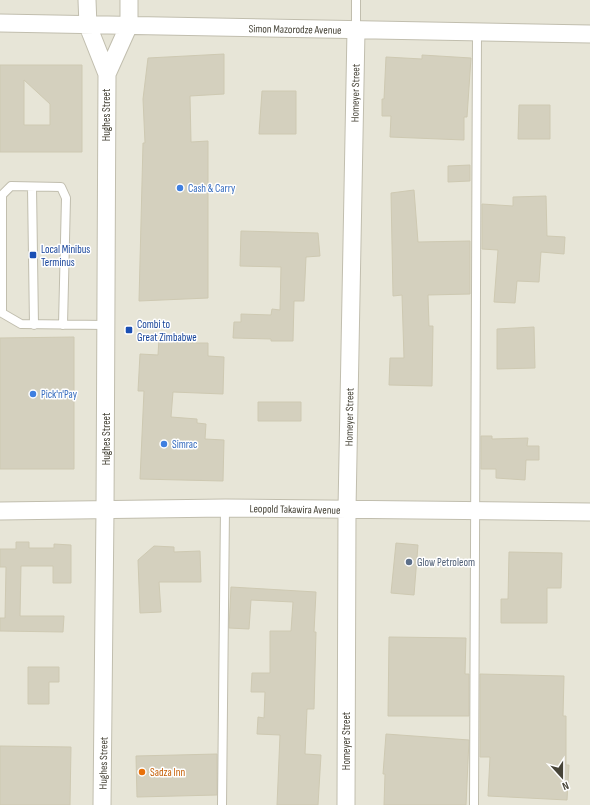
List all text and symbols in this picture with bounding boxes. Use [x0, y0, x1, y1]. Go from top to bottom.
street label: Simon Mazorodze Avenue [248, 22, 342, 37]
street label: Homeyer Street [348, 63, 363, 122]
street label: Hughes Street [100, 88, 113, 141]
place label: Cash & Carry [188, 182, 236, 195]
marker: Cash & Carry [175, 183, 185, 193]
place label: Local Minibus Terminus [41, 243, 90, 269]
marker: Local Minibus Terminus [28, 250, 38, 260]
place label: Combi to Great Zimbabwe [137, 318, 197, 344]
marker: Combi to Great Zimbabwe [124, 325, 134, 335]
street label: Homeyer Street [342, 387, 357, 446]
place label: Pick'n'Pay [41, 388, 78, 401]
marker: Pick'n'Pay [28, 389, 38, 399]
street label: Hughes Street [100, 412, 113, 465]
place label: Simrac [172, 438, 197, 451]
marker: Simrac [159, 439, 169, 449]
street label: Leopold Takawira Avenue [249, 502, 341, 517]
place label: Glow Petroleom [417, 556, 475, 569]
marker: Glow Petroleom [404, 557, 414, 567]
street label: Homeyer Street [340, 711, 353, 770]
street label: Hughes Street [97, 736, 110, 789]
north arrow [542, 757, 582, 797]
place label: Sadza Inn [150, 766, 185, 779]
marker: Sadza Inn [137, 767, 147, 777]
text: N [560, 779, 570, 793]

